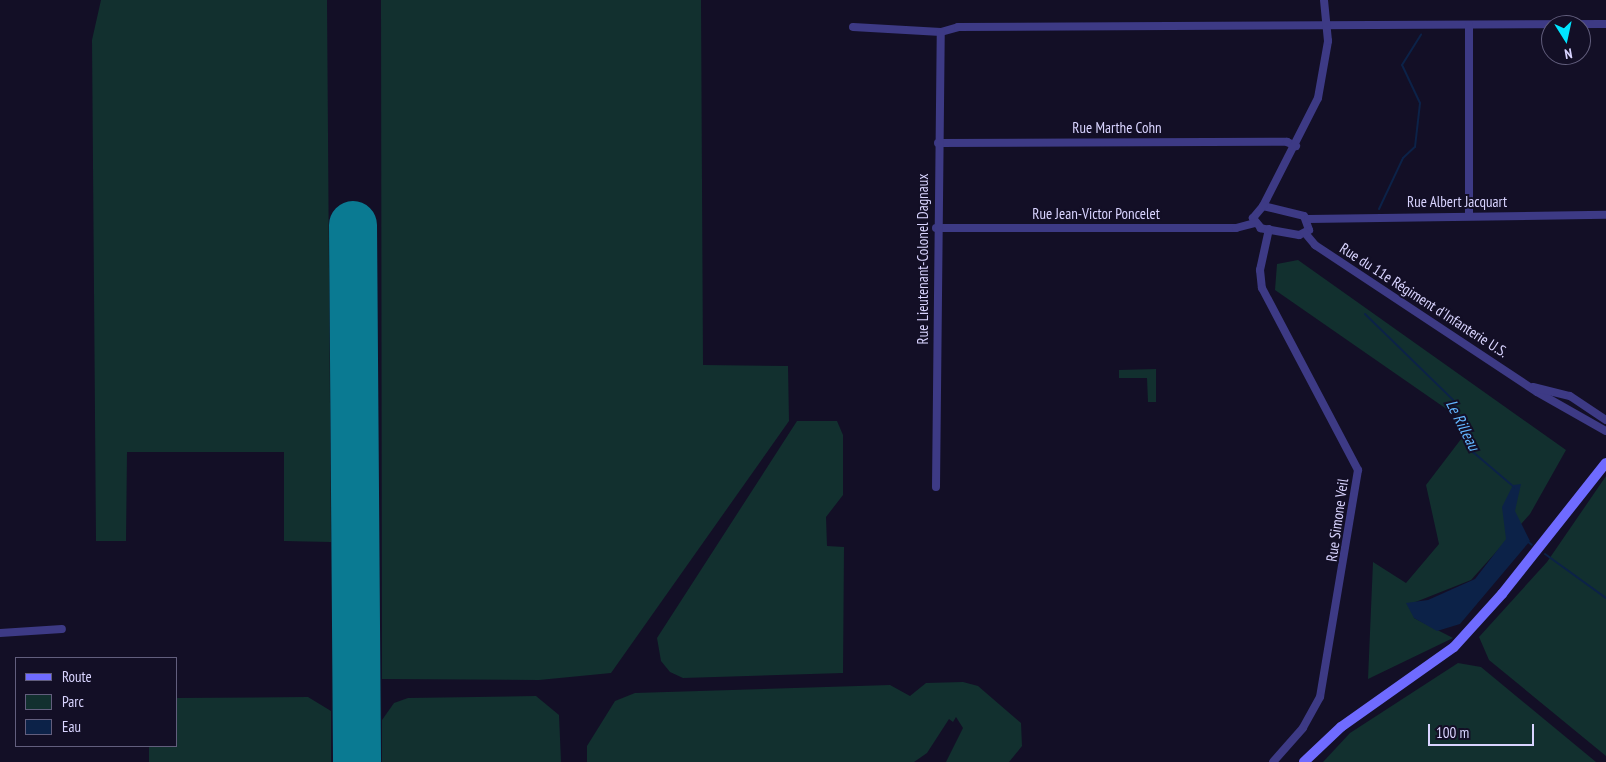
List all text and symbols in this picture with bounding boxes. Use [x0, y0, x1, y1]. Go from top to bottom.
north arrow [1541, 15, 1591, 65]
text: N [1563, 44, 1574, 63]
street label: Rue Marthe Cohn [1072, 119, 1162, 137]
street label: Rue Lieutenant-Colonel Dagnaux [914, 174, 932, 344]
street label: Rue Albert Jacquart [1407, 193, 1507, 211]
street label: Rue Jean-Victor Poncelet [1032, 205, 1160, 223]
street label: Rue du 11e Régiment d'Infanterie U.S. [1337, 239, 1511, 361]
water label: Le Rilleau [1442, 396, 1484, 454]
street label: Rue Simone Veil [1322, 477, 1352, 563]
legend [15, 657, 178, 747]
text: Route [62, 667, 92, 686]
text: Parc [62, 692, 84, 711]
scale bar [1431, 714, 1537, 746]
text: Eau [62, 717, 81, 736]
text: 100 m [1436, 723, 1469, 742]

